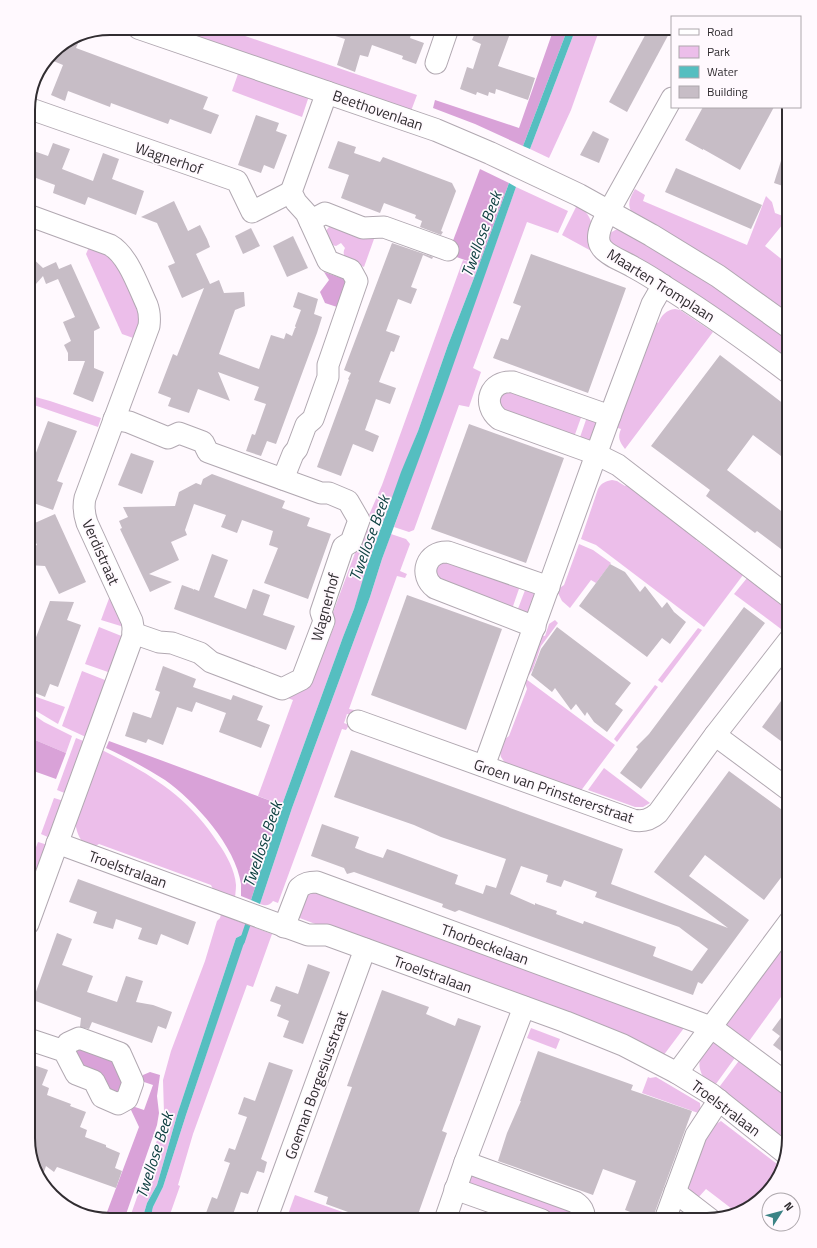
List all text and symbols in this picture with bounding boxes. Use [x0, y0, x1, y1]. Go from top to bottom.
legend [671, 16, 801, 108]
text: Road [707, 22, 733, 41]
text: Park [707, 42, 730, 61]
text: Water [707, 62, 738, 81]
text: Building [707, 82, 748, 101]
street label: Beethovenlaan [329, 84, 427, 136]
street label: Wagnerhof [132, 136, 206, 180]
water label: Twellose Beek [454, 186, 508, 280]
street label: Maarten Tromplaan [603, 243, 719, 327]
water label: Twellose Beek [342, 490, 396, 584]
street label: Verdistraat [76, 515, 126, 589]
street label: Wagnerhof [305, 570, 345, 644]
street label: Groen van Prinstererstraat [471, 753, 638, 829]
water label: Twellose Beek [236, 796, 288, 890]
street label: Troelstralaan [85, 844, 171, 894]
street label: Thorbeckelaan [438, 917, 532, 971]
street label: Troelstralaan [390, 949, 476, 999]
street label: Goeman Borgesiusstraat [278, 1007, 354, 1163]
street label: Troelstralaan [686, 1074, 766, 1142]
water label: Twellose Beek [129, 1107, 180, 1201]
north arrow [761, 1192, 801, 1232]
text: N [780, 1198, 798, 1214]

